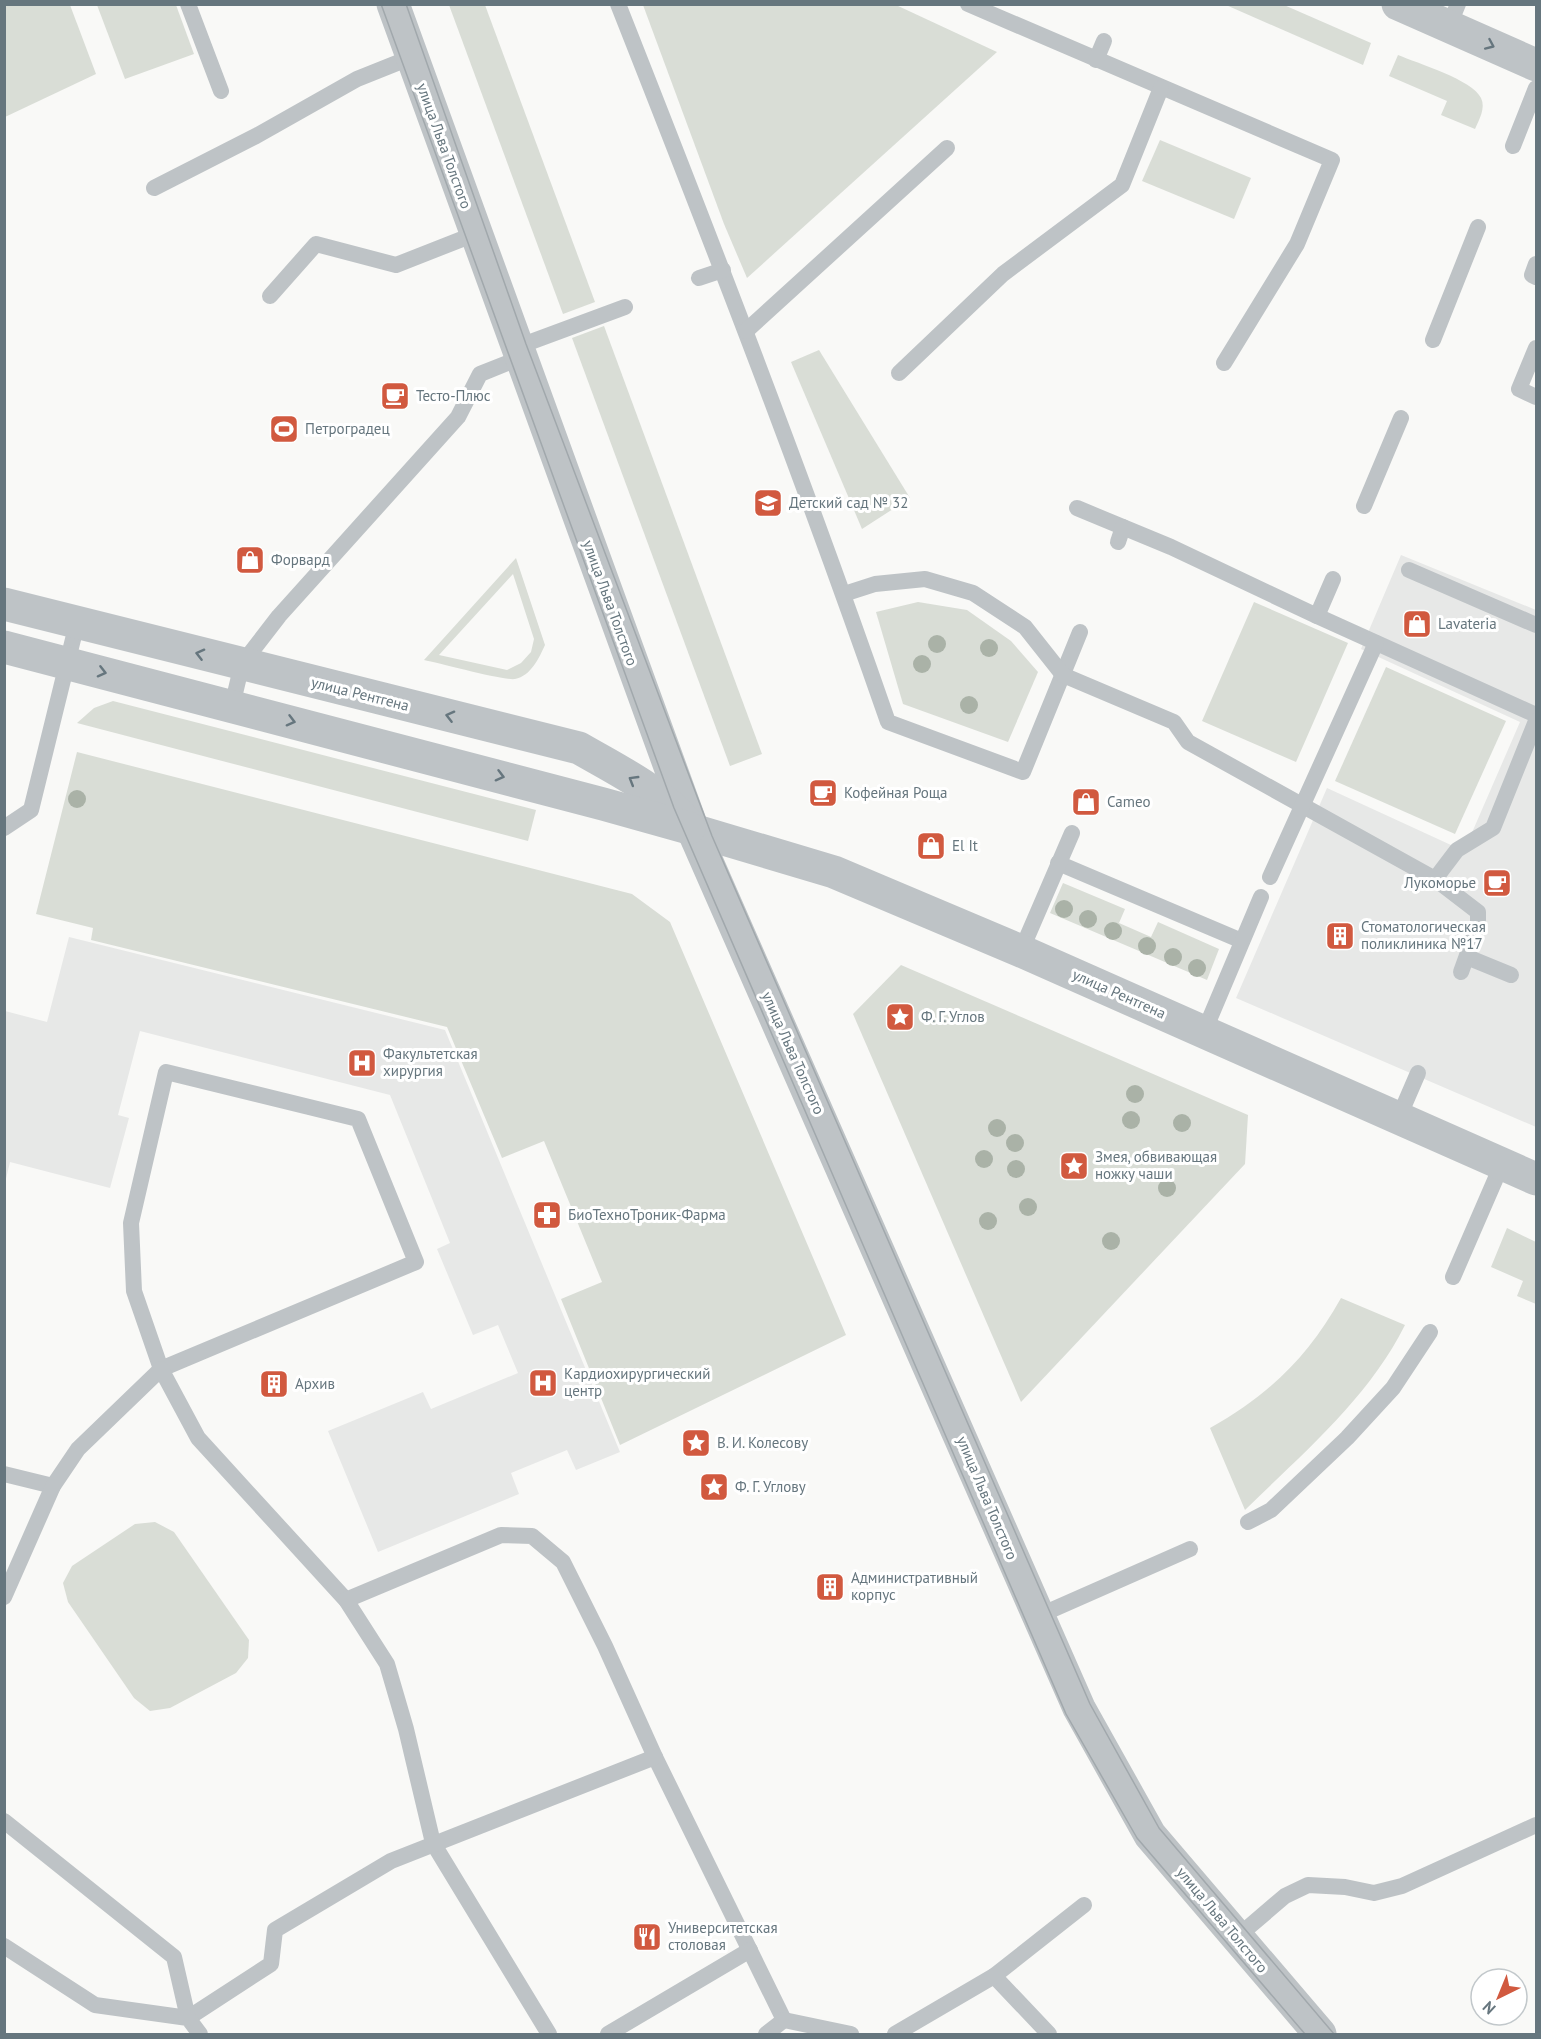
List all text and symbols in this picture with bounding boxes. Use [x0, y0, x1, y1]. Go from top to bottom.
one-way arrow [1484, 37, 1495, 49]
street label: улица Льва Толстого [413, 80, 476, 211]
cafe icon: Тесто-Плюс [379, 380, 411, 412]
place label: Тесто-Плюс [416, 386, 491, 405]
sports icon: Петроградец [268, 413, 300, 445]
place label: Петроградец [305, 419, 390, 438]
school or university icon: Детский сад № 32 [752, 487, 784, 519]
place label: Детский сад № 32 [789, 493, 908, 512]
street label: улица Льва Толстого [579, 537, 642, 668]
shop icon: Форвард [234, 544, 266, 576]
place label: Форвард [271, 550, 330, 569]
shop icon: Lavateria [1401, 608, 1433, 640]
place label: Lavateria [1438, 614, 1497, 633]
one-way arrow [195, 648, 205, 661]
one-way arrow [97, 665, 107, 678]
street label: улица Рентгена [309, 672, 411, 715]
one-way arrow [445, 710, 455, 723]
one-way arrow [285, 714, 295, 726]
one-way arrow [494, 769, 504, 781]
one-way arrow [629, 775, 639, 787]
cafe icon: Кофейная Роща [807, 777, 839, 809]
place label: Кофейная Роща [844, 783, 948, 802]
shop icon: Cameo [1070, 786, 1102, 818]
place label: Cameo [1107, 792, 1150, 811]
shop icon: El It [915, 830, 947, 862]
place label: El It [952, 836, 978, 855]
cafe icon: Лукоморье [1481, 867, 1513, 899]
place label: Лукоморье [1403, 873, 1476, 892]
place label: Стоматологическая поликлиника №17 [1361, 917, 1486, 953]
building icon: Стоматологическая поликлиника №17 [1324, 920, 1356, 952]
street label: улица Рентгена [1070, 964, 1169, 1023]
street label: улица Льва Толстого [758, 988, 829, 1117]
place icon: Ф. Г. Углов [884, 1001, 916, 1033]
place label: Ф. Г. Углов [921, 1007, 985, 1026]
place label: Факультетская хирургия [383, 1044, 478, 1080]
hospital icon: Факультетская хирургия [346, 1047, 378, 1079]
place label: Змея, обвивающая ножку чаши [1095, 1147, 1217, 1183]
place icon: Змея, обвивающая ножку чаши [1058, 1150, 1090, 1182]
pharmacy icon: БиоТехноТроник-Фарма [531, 1199, 563, 1231]
place label: БиоТехноТроник-Фарма [568, 1205, 726, 1224]
place label: Кардиохирургический центр [564, 1364, 710, 1400]
hospital icon: Кардиохирургический центр [527, 1367, 559, 1399]
building icon: Архив [258, 1368, 290, 1400]
place label: Архив [295, 1374, 335, 1393]
place icon: В. И. Колесову [680, 1427, 712, 1459]
place label: В. И. Колесову [717, 1433, 808, 1452]
street label: улица Льва Толстого [953, 1433, 1022, 1562]
place icon: Ф. Г. Углову [698, 1471, 730, 1503]
place label: Ф. Г. Углову [735, 1477, 806, 1496]
place label: Административный корпус [851, 1568, 978, 1604]
building icon: Административный корпус [814, 1571, 846, 1603]
street label: улица Льва Толстого [1173, 1863, 1272, 1976]
place label: Университетская столовая [668, 1918, 778, 1954]
restaurant icon: Университетская столовая [631, 1921, 663, 1953]
north arrow [1469, 1967, 1529, 2027]
text: N [1478, 1997, 1499, 2019]

